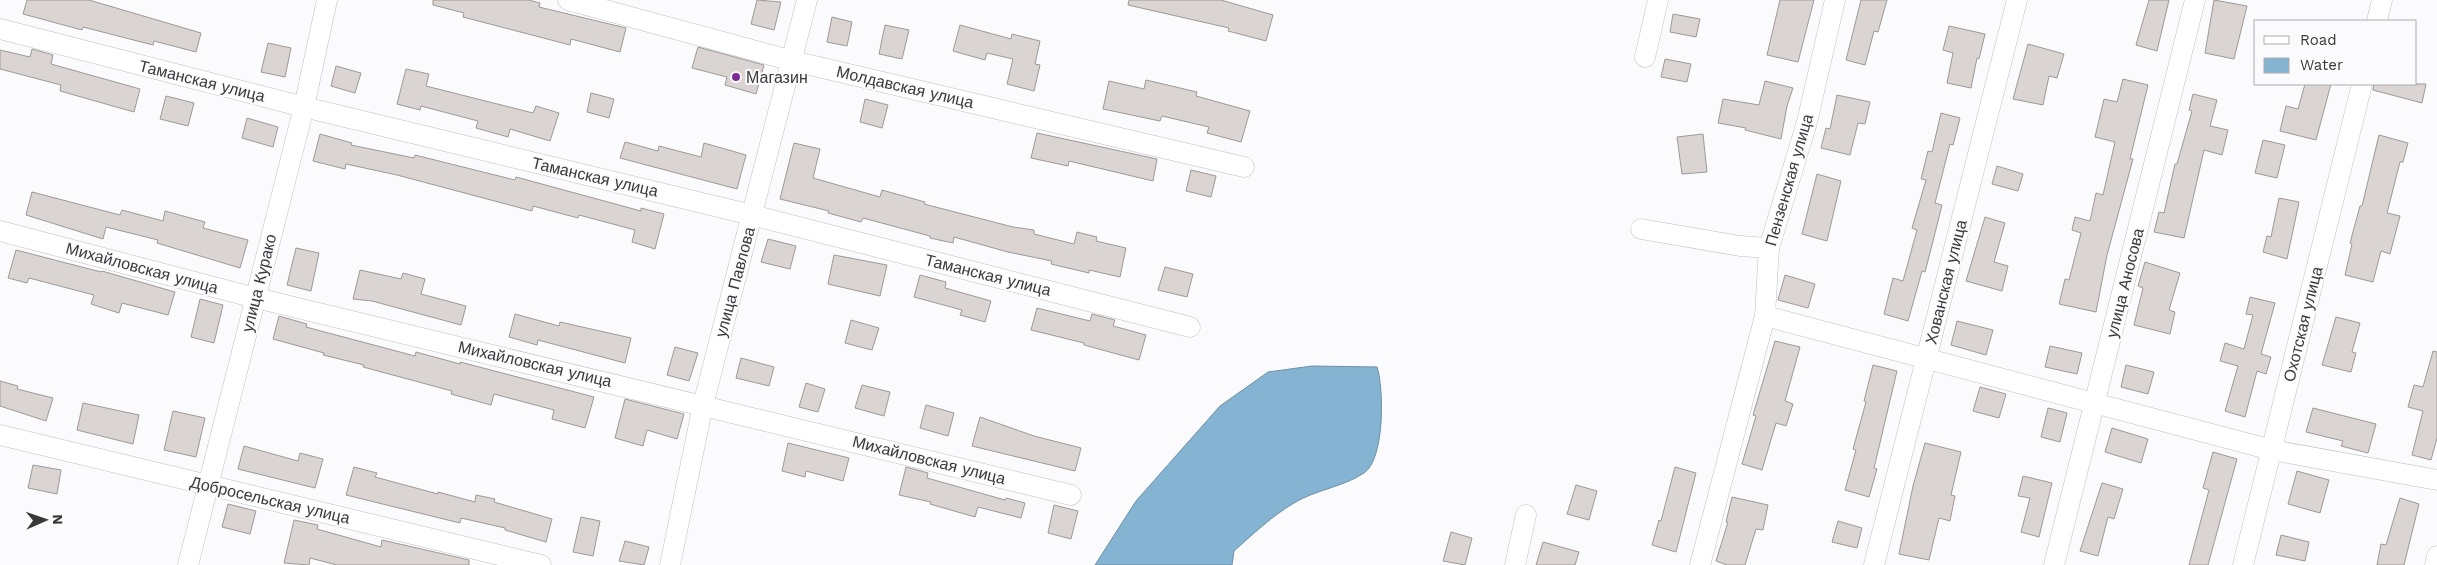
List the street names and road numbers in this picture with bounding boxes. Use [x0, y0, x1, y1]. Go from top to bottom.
street label: Таманская улица [137, 56, 267, 106]
street label: Молдавская улица [835, 62, 976, 112]
street label: Пензенская улица [1761, 112, 1817, 248]
street label: Таманская улица [530, 153, 660, 201]
street label: Хованская улица [1921, 218, 1971, 346]
street label: улица Павлова [711, 225, 759, 339]
street label: улица Аносова [2102, 226, 2148, 340]
street label: улица Курако [238, 232, 280, 334]
street label: Михайловская улица [64, 239, 220, 298]
street label: Таманская улица [923, 250, 1053, 300]
street label: Охотская улица [2279, 264, 2327, 384]
street label: Михайловская улица [456, 337, 614, 391]
street label: Михайловская улица [851, 432, 1008, 488]
street label: Добросельская улица [188, 472, 352, 528]

